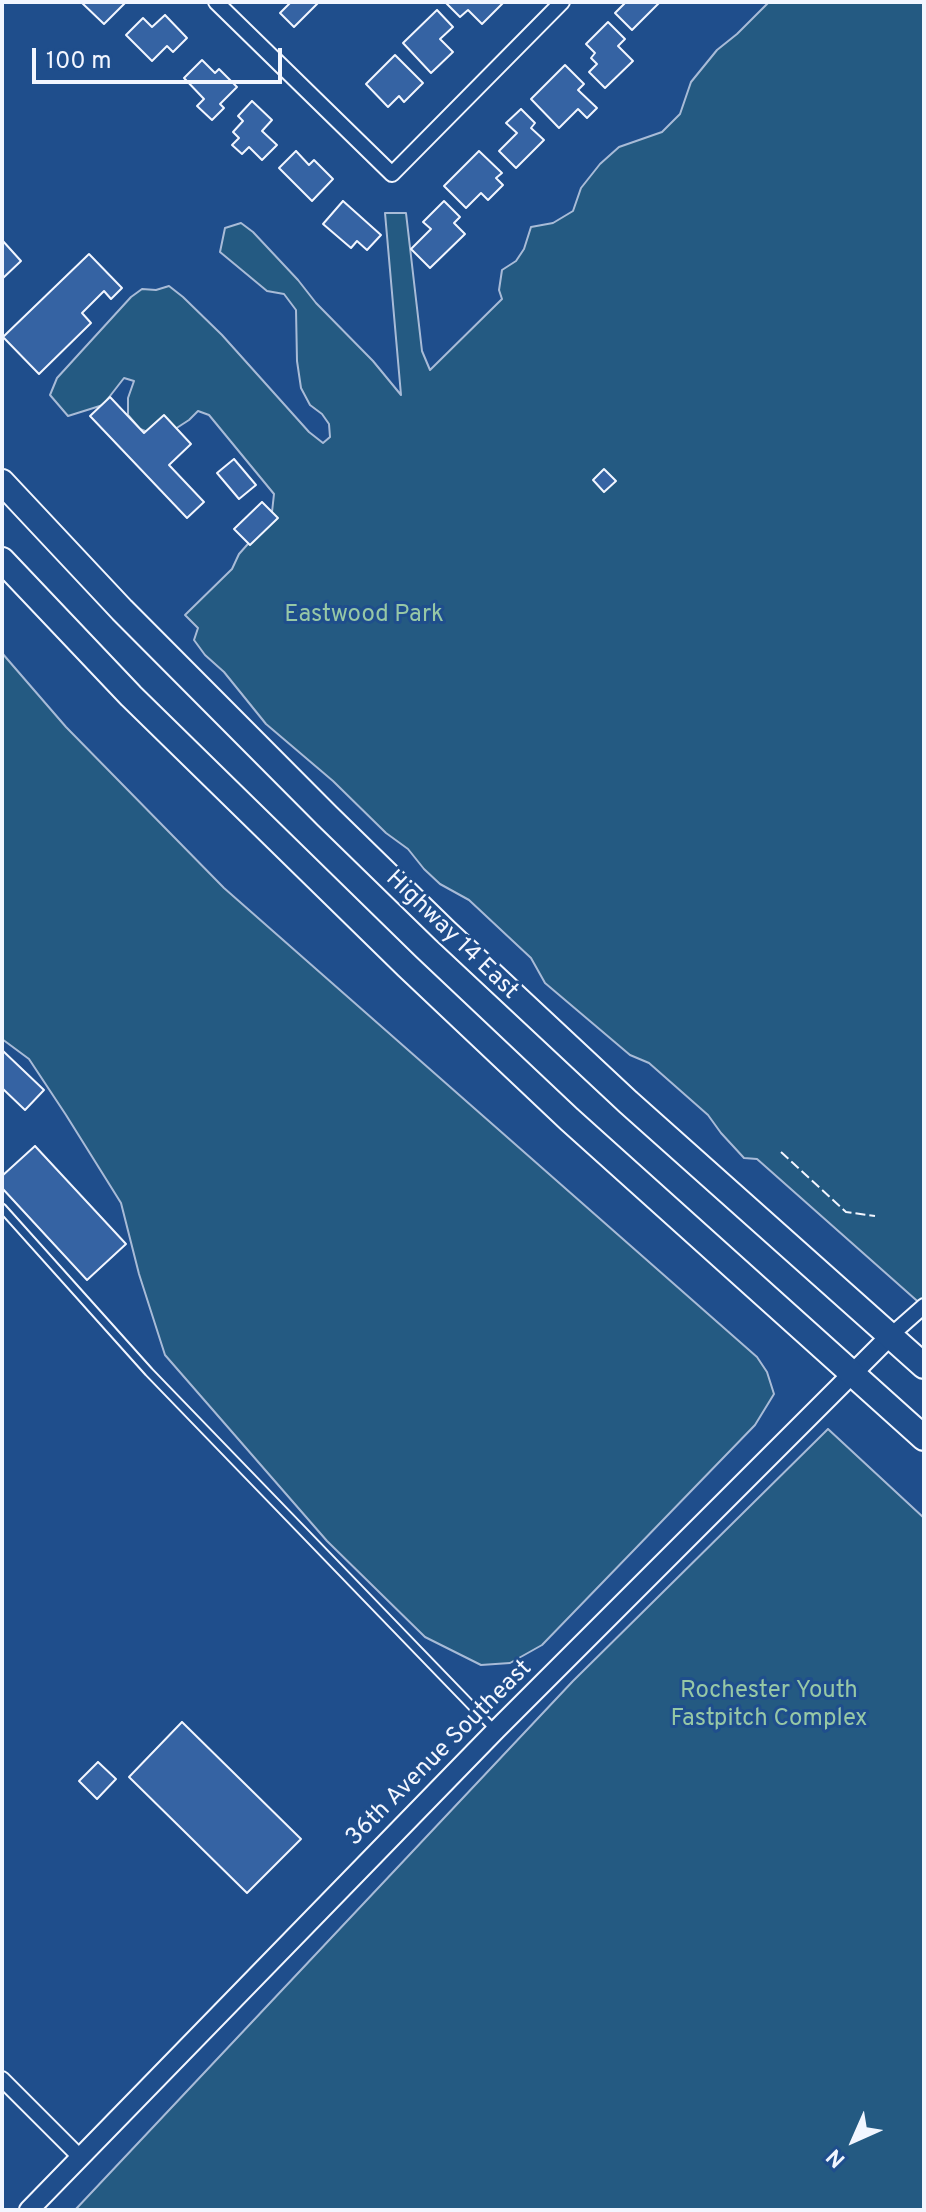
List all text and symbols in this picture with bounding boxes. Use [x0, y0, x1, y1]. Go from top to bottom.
scale bar [36, 32, 286, 82]
text: 100 m [46, 47, 112, 77]
park label: Eastwood Park [284, 602, 444, 630]
street label: Highway 14 East [379, 865, 523, 1007]
street label: 36th Avenue Southeast [341, 1655, 539, 1853]
park label: Rochester Youth Fastpitch Complex [671, 1678, 867, 1734]
north arrow [814, 2100, 894, 2180]
text: N [822, 2142, 852, 2172]

